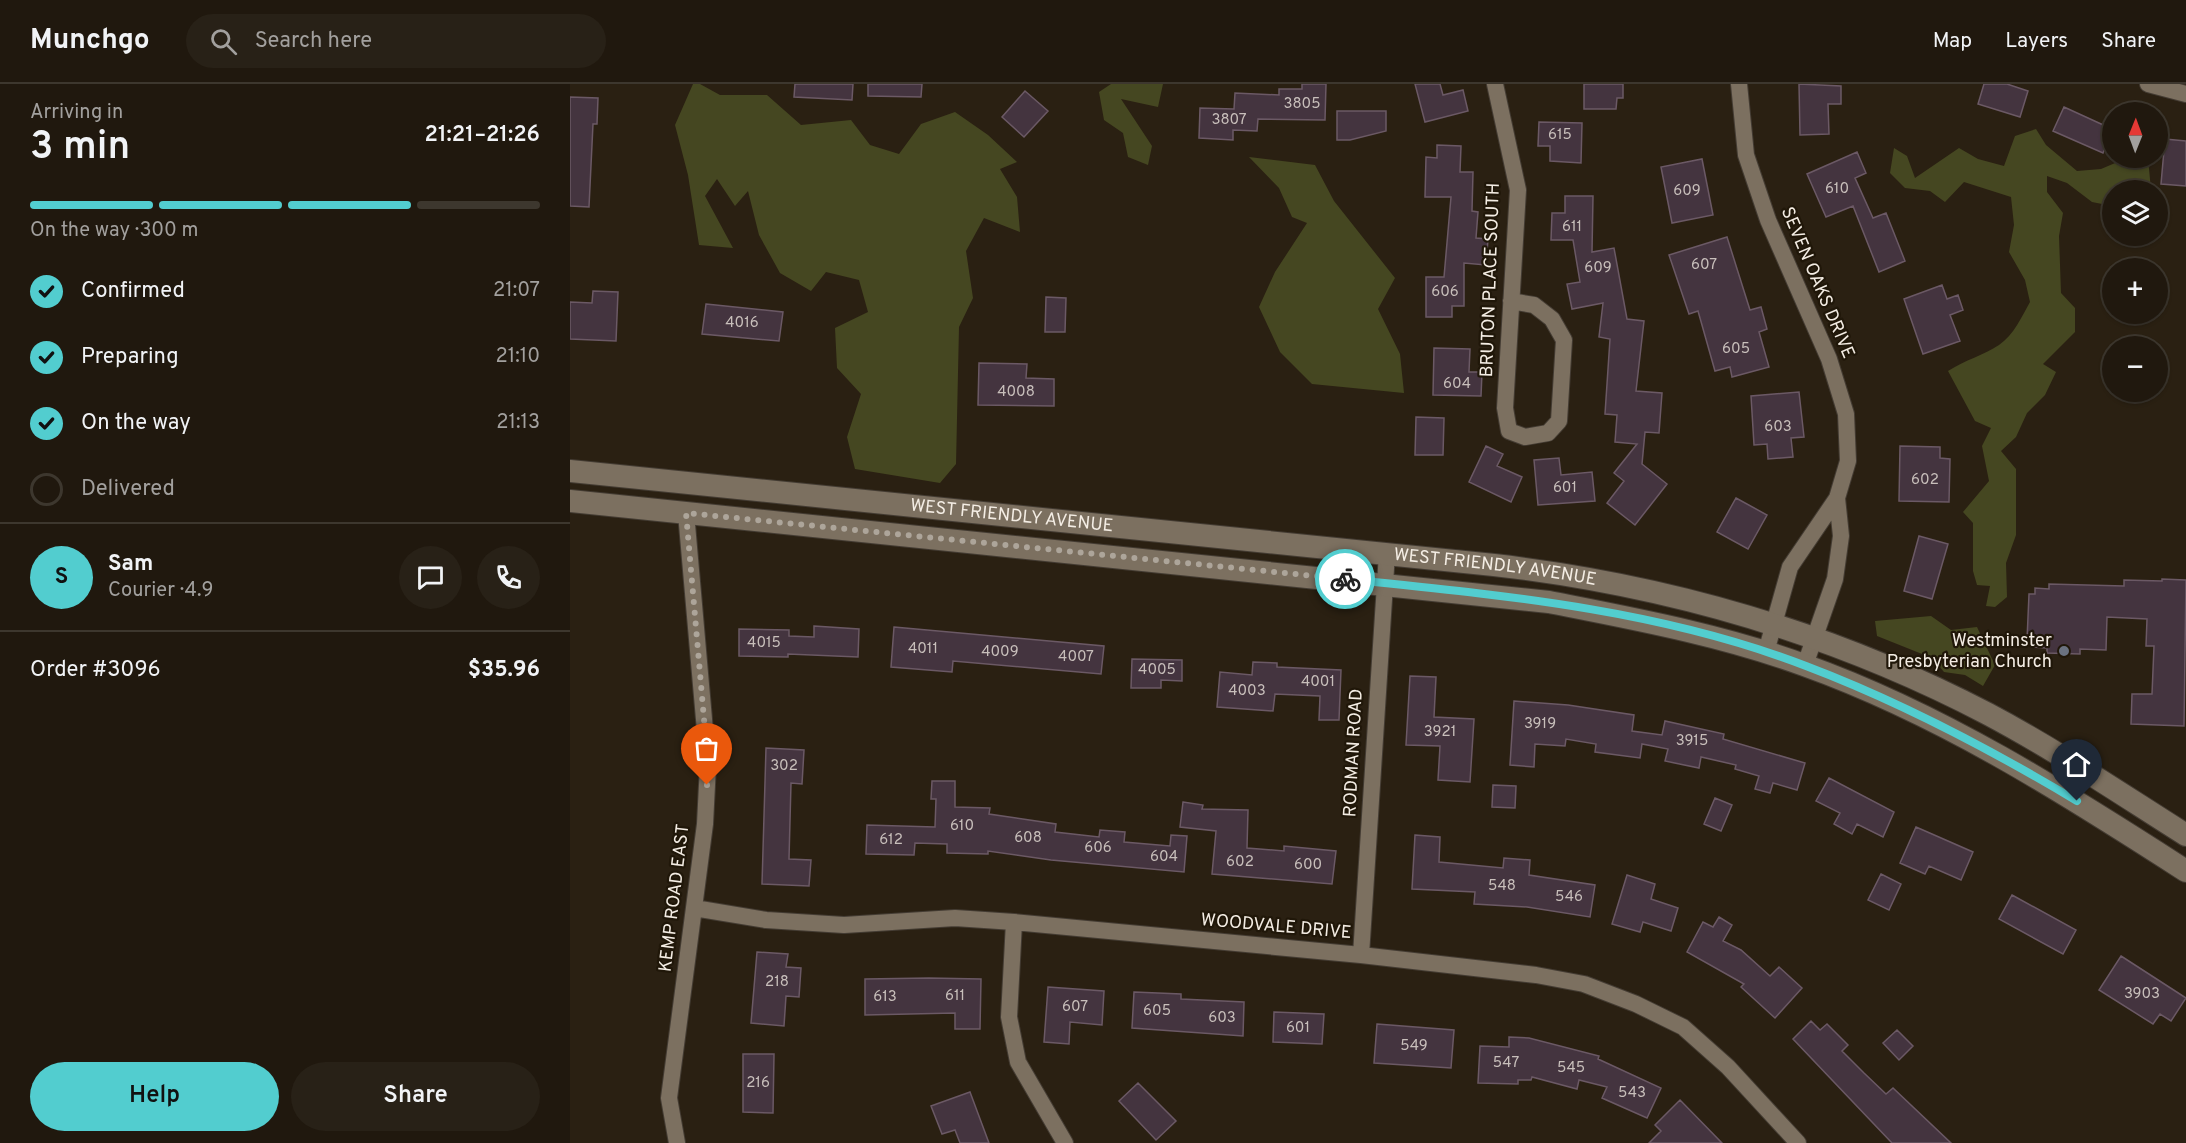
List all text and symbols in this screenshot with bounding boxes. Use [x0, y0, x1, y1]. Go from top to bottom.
search box [186, 14, 606, 68]
text: Munchgo [30, 23, 150, 59]
icon: search [207, 25, 240, 58]
text: Search here [255, 28, 372, 55]
text: Map [1933, 28, 1972, 55]
text: Layers [2005, 28, 2068, 55]
text: Share [2101, 28, 2156, 55]
house number: 3805 [1284, 95, 1321, 114]
text: Arriving in [30, 100, 123, 126]
north arrow [2102, 102, 2168, 168]
map controls [2102, 102, 2168, 402]
house number: 3807 [1211, 111, 1247, 130]
text: 21:21–21:26 [424, 122, 540, 149]
text: 3 min [30, 124, 130, 173]
house number: 615 [1548, 126, 1572, 145]
house number: 610 [1825, 180, 1849, 199]
button: layers [2102, 180, 2168, 246]
street label: BRUTON PLACE SOUTH [1476, 182, 1506, 378]
house number: 609 [1673, 182, 1701, 201]
street label: SEVEN OAKS DRIVE [1775, 204, 1859, 362]
text: On the way · 300 m [30, 218, 198, 244]
house number: 611 [1562, 218, 1582, 237]
house number: 607 [1691, 256, 1717, 275]
button: + [2102, 258, 2168, 324]
house number: 609 [1584, 259, 1612, 278]
icon: check [30, 275, 63, 308]
text: Confirmed [81, 278, 185, 305]
text: 21:07 [493, 278, 540, 304]
house number: 606 [1431, 283, 1459, 302]
house number: 4016 [725, 314, 759, 333]
button: − [2102, 336, 2168, 402]
house number: 605 [1722, 340, 1750, 359]
icon: check [30, 341, 63, 374]
text: Preparing [81, 344, 179, 371]
text: 21:10 [496, 344, 540, 370]
house number: 604 [1443, 375, 1471, 394]
house number: 4008 [997, 383, 1035, 402]
icon: check [30, 407, 63, 440]
text: On the way [81, 410, 191, 437]
text: 21:13 [496, 410, 540, 436]
house number: 603 [1764, 418, 1792, 437]
house number: 602 [1911, 471, 1939, 490]
text: Delivered [81, 476, 175, 503]
house number: 601 [1553, 479, 1577, 498]
street label: WEST FRIENDLY AVENUE [909, 494, 1114, 538]
street label: WEST FRIENDLY AVENUE [1393, 543, 1598, 592]
button: chat [399, 546, 462, 609]
button: phone [477, 546, 540, 609]
courier [1315, 549, 1375, 609]
text: Sam [108, 551, 153, 578]
icon: bike [1329, 563, 1362, 596]
text: S [55, 564, 68, 591]
text: Courier · 4.9 [108, 578, 213, 604]
place label: Westminster Presbyterian Church [1887, 630, 2052, 674]
house number: 4015 [747, 634, 781, 653]
house number: 4011 [908, 640, 938, 659]
house number: 4009 [981, 643, 1019, 662]
marker: Westminster Presbyterian Church [2057, 644, 2071, 658]
house number: 4007 [1058, 648, 1094, 667]
text: Order #3096 [30, 657, 161, 684]
text: $35.96 [468, 657, 540, 684]
house number: 4005 [1138, 661, 1176, 680]
house number: 4001 [1301, 673, 1335, 692]
house number: 4003 [1228, 682, 1266, 701]
street label: RODMAN ROAD [1339, 688, 1369, 818]
house number: 3919 [1524, 715, 1556, 734]
pin [681, 723, 732, 785]
house number: 3921 [1424, 723, 1456, 742]
icon: bag [690, 732, 723, 765]
house number: 3915 [1676, 732, 1708, 751]
pin [2051, 739, 2102, 801]
icon: home [2060, 748, 2093, 781]
house number: 302 [770, 757, 798, 776]
house number: 610 [950, 817, 974, 836]
street label: KEMP ROAD EAST [655, 823, 695, 973]
house number: 608 [1014, 829, 1042, 848]
house number: 612 [879, 831, 903, 850]
house number: 606 [1084, 839, 1112, 858]
house number: 604 [1150, 848, 1178, 867]
house number: 602 [1226, 853, 1254, 872]
house number: 600 [1294, 856, 1322, 875]
house number: 548 [1488, 877, 1516, 896]
house number: 546 [1555, 888, 1583, 907]
street label: WOODVALE DRIVE [1200, 909, 1352, 945]
house number: 218 [765, 973, 789, 992]
house number: 3903 [2124, 985, 2160, 1004]
house number: 611 [945, 987, 965, 1006]
house number: 613 [873, 988, 897, 1007]
house number: 607 [1062, 998, 1088, 1017]
house number: 605 [1143, 1002, 1171, 1021]
house number: 603 [1208, 1009, 1236, 1028]
house number: 601 [1286, 1019, 1310, 1038]
house number: 549 [1400, 1037, 1428, 1056]
house number: 547 [1493, 1054, 1519, 1073]
house number: 545 [1557, 1059, 1585, 1078]
button: Help [30, 1062, 279, 1131]
button: Share [291, 1062, 540, 1131]
house number: 216 [746, 1074, 770, 1093]
house number: 543 [1618, 1084, 1646, 1103]

